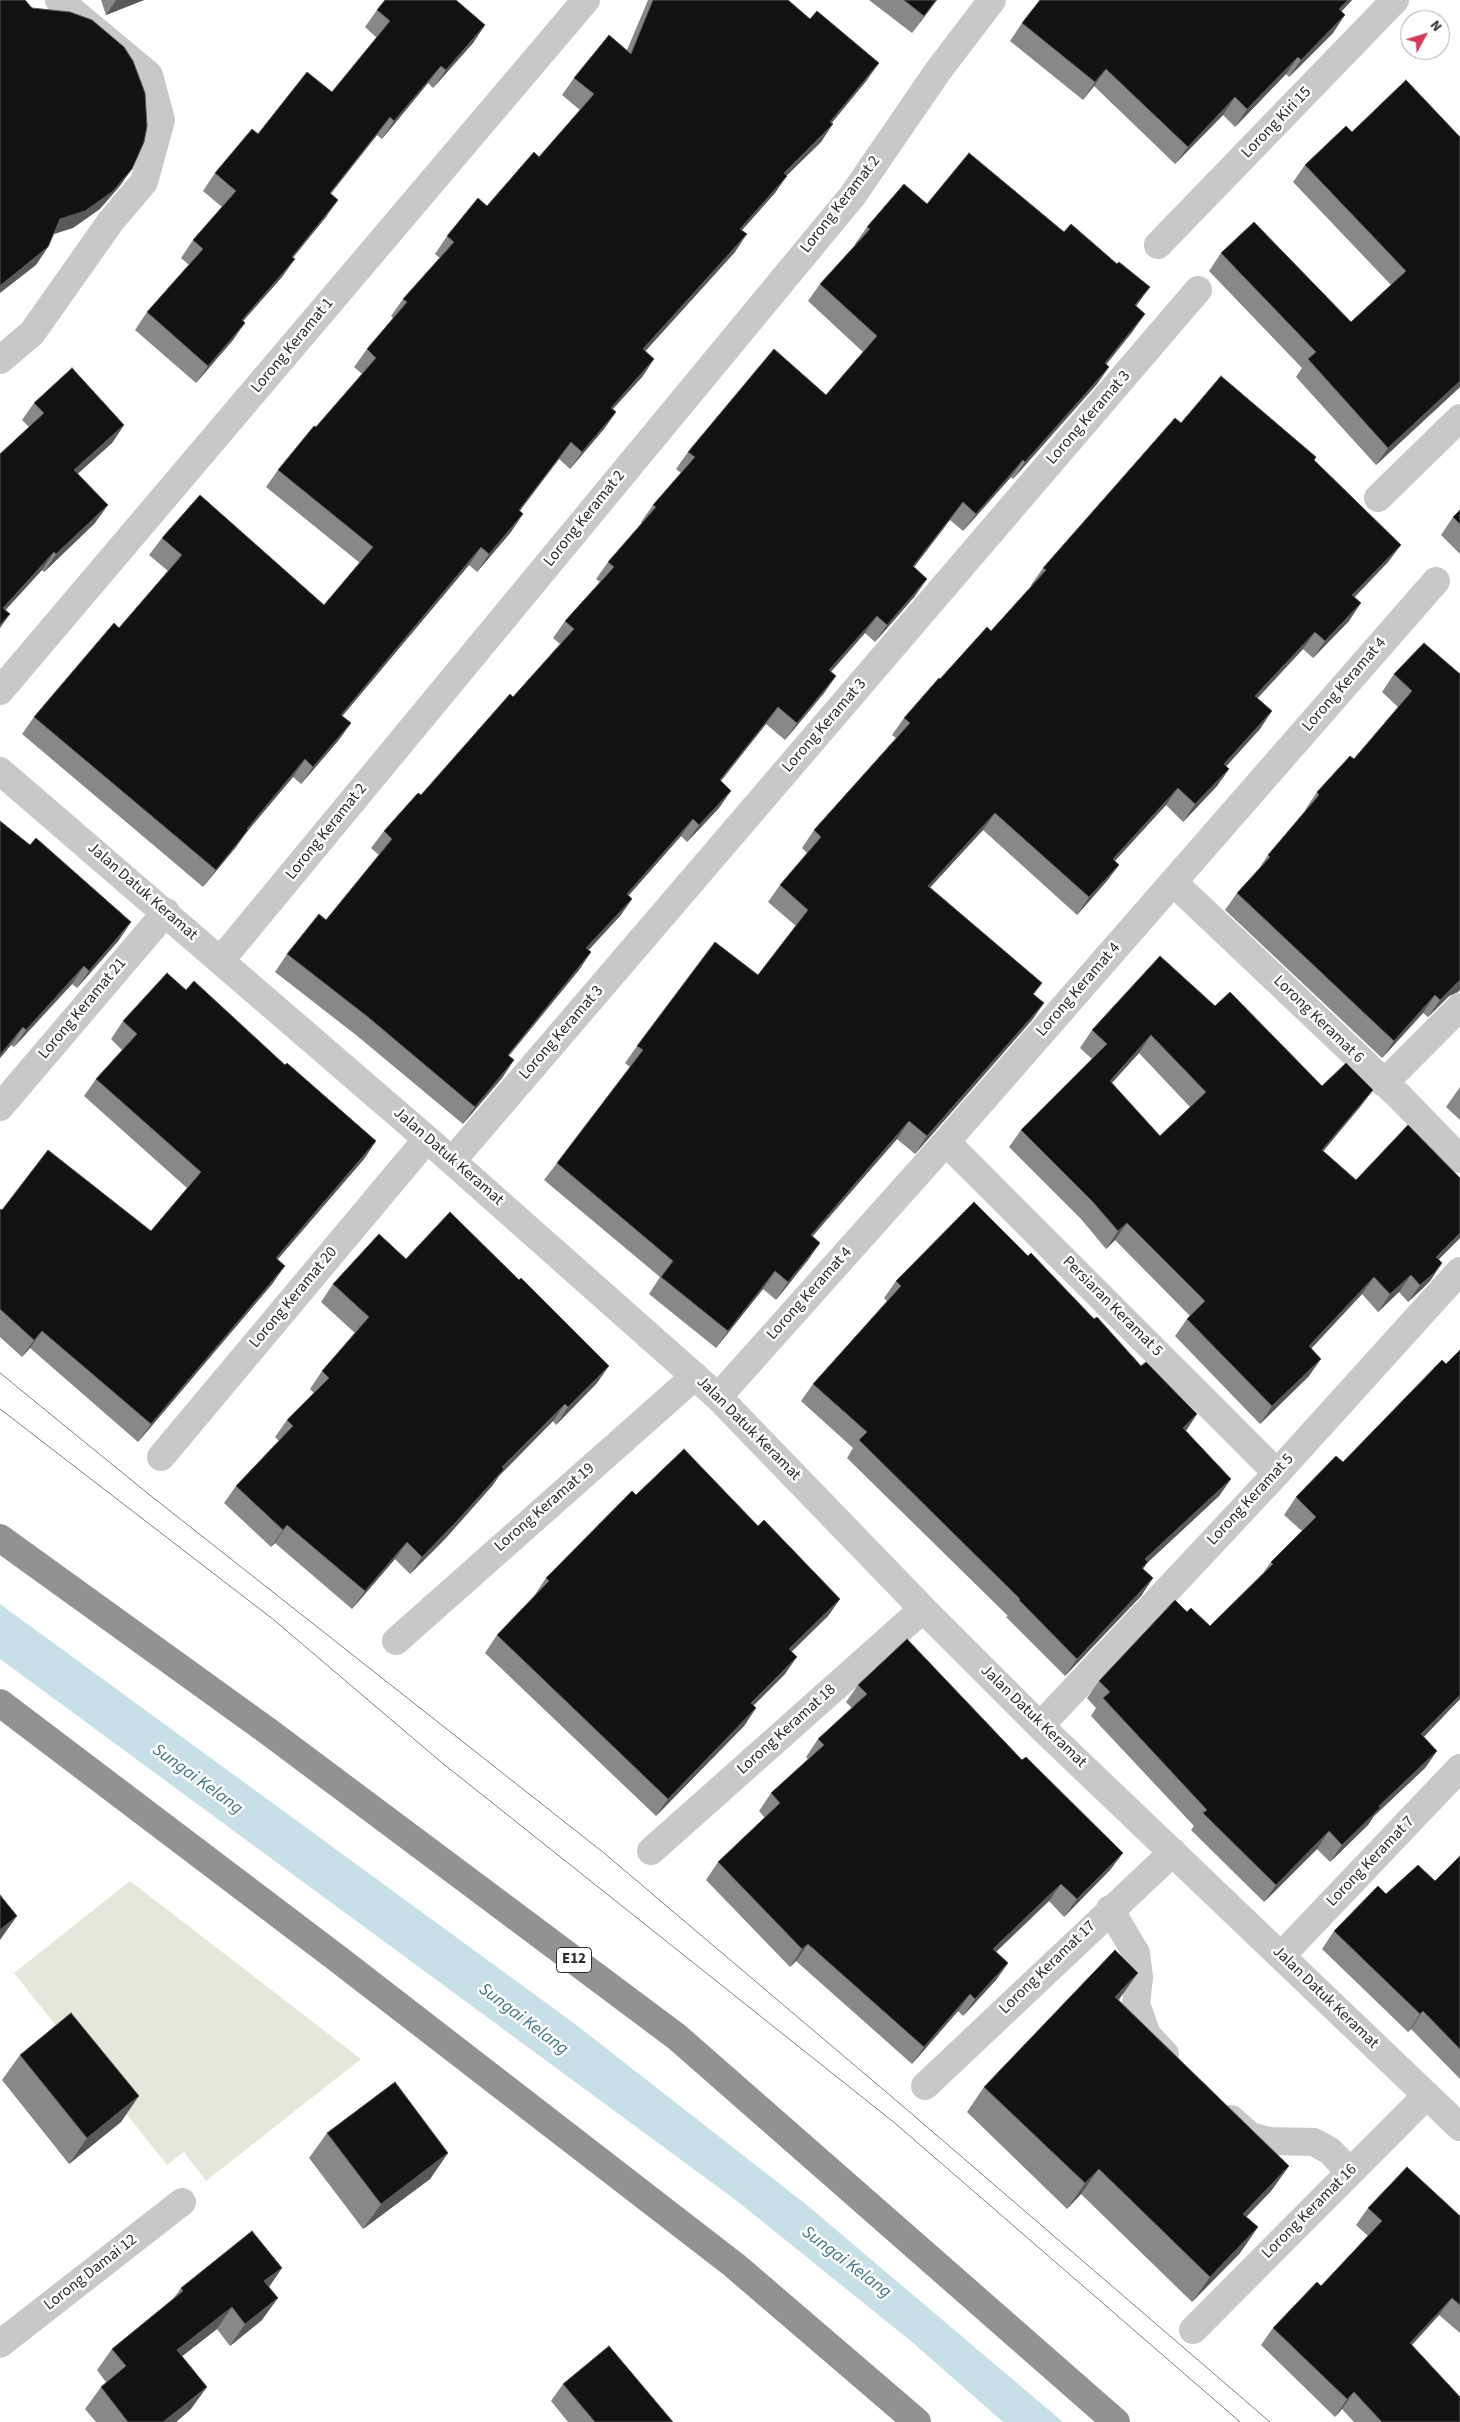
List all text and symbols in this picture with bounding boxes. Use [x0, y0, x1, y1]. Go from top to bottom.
north arrow [1400, 10, 1450, 60]
text: N [1425, 16, 1447, 36]
street label: Lorong Kiri 15 [1238, 83, 1316, 163]
street label: Lorong Keramat 2 [797, 152, 885, 258]
street label: Lorong Keramat 1 [248, 295, 338, 397]
street label: Lorong Keramat 3 [1043, 367, 1135, 469]
street label: Lorong Keramat 2 [540, 467, 630, 571]
street label: Lorong Keramat 4 [1299, 634, 1391, 736]
street label: Lorong Keramat 3 [779, 675, 871, 777]
street label: Lorong Keramat 2 [282, 780, 372, 884]
street label: Jalan Datuk Keramat [83, 839, 201, 945]
street label: Lorong Keramat 4 [1033, 939, 1125, 1041]
street label: Lorong Keramat 21 [35, 954, 131, 1064]
street label: Lorong Keramat 6 [1269, 972, 1367, 1068]
street label: Lorong Keramat 3 [516, 982, 608, 1084]
street label: Jalan Datuk Keramat [389, 1104, 507, 1210]
street label: Lorong Keramat 20 [246, 1243, 342, 1353]
street label: Lorong Keramat 4 [763, 1244, 857, 1344]
street label: Persiaran Keramat 5 [1058, 1253, 1166, 1361]
street label: Jalan Datuk Keramat [692, 1373, 804, 1485]
street label: Lorong Keramat 5 [1204, 1450, 1298, 1550]
street label: Lorong Keramat 19 [491, 1459, 599, 1557]
street label: Jalan Datuk Keramat [976, 1662, 1090, 1772]
street label: Lorong Keramat 18 [734, 1681, 840, 1779]
water label: Sungai Kelang [148, 1740, 246, 1820]
street label: Lorong Keramat 7 [1323, 1813, 1419, 1911]
street label: Lorong Keramat 17 [996, 1917, 1100, 2019]
street label: Jalan Datuk Keramat [1268, 1943, 1382, 2053]
road number: E12 [556, 1948, 592, 1972]
water label: Sungai Kelang [474, 1979, 572, 2061]
street label: Lorong Keramat 16 [1259, 2161, 1361, 2263]
water label: Sungai Kelang [797, 2222, 895, 2304]
street label: Lorong Damai 12 [41, 2231, 141, 2315]

